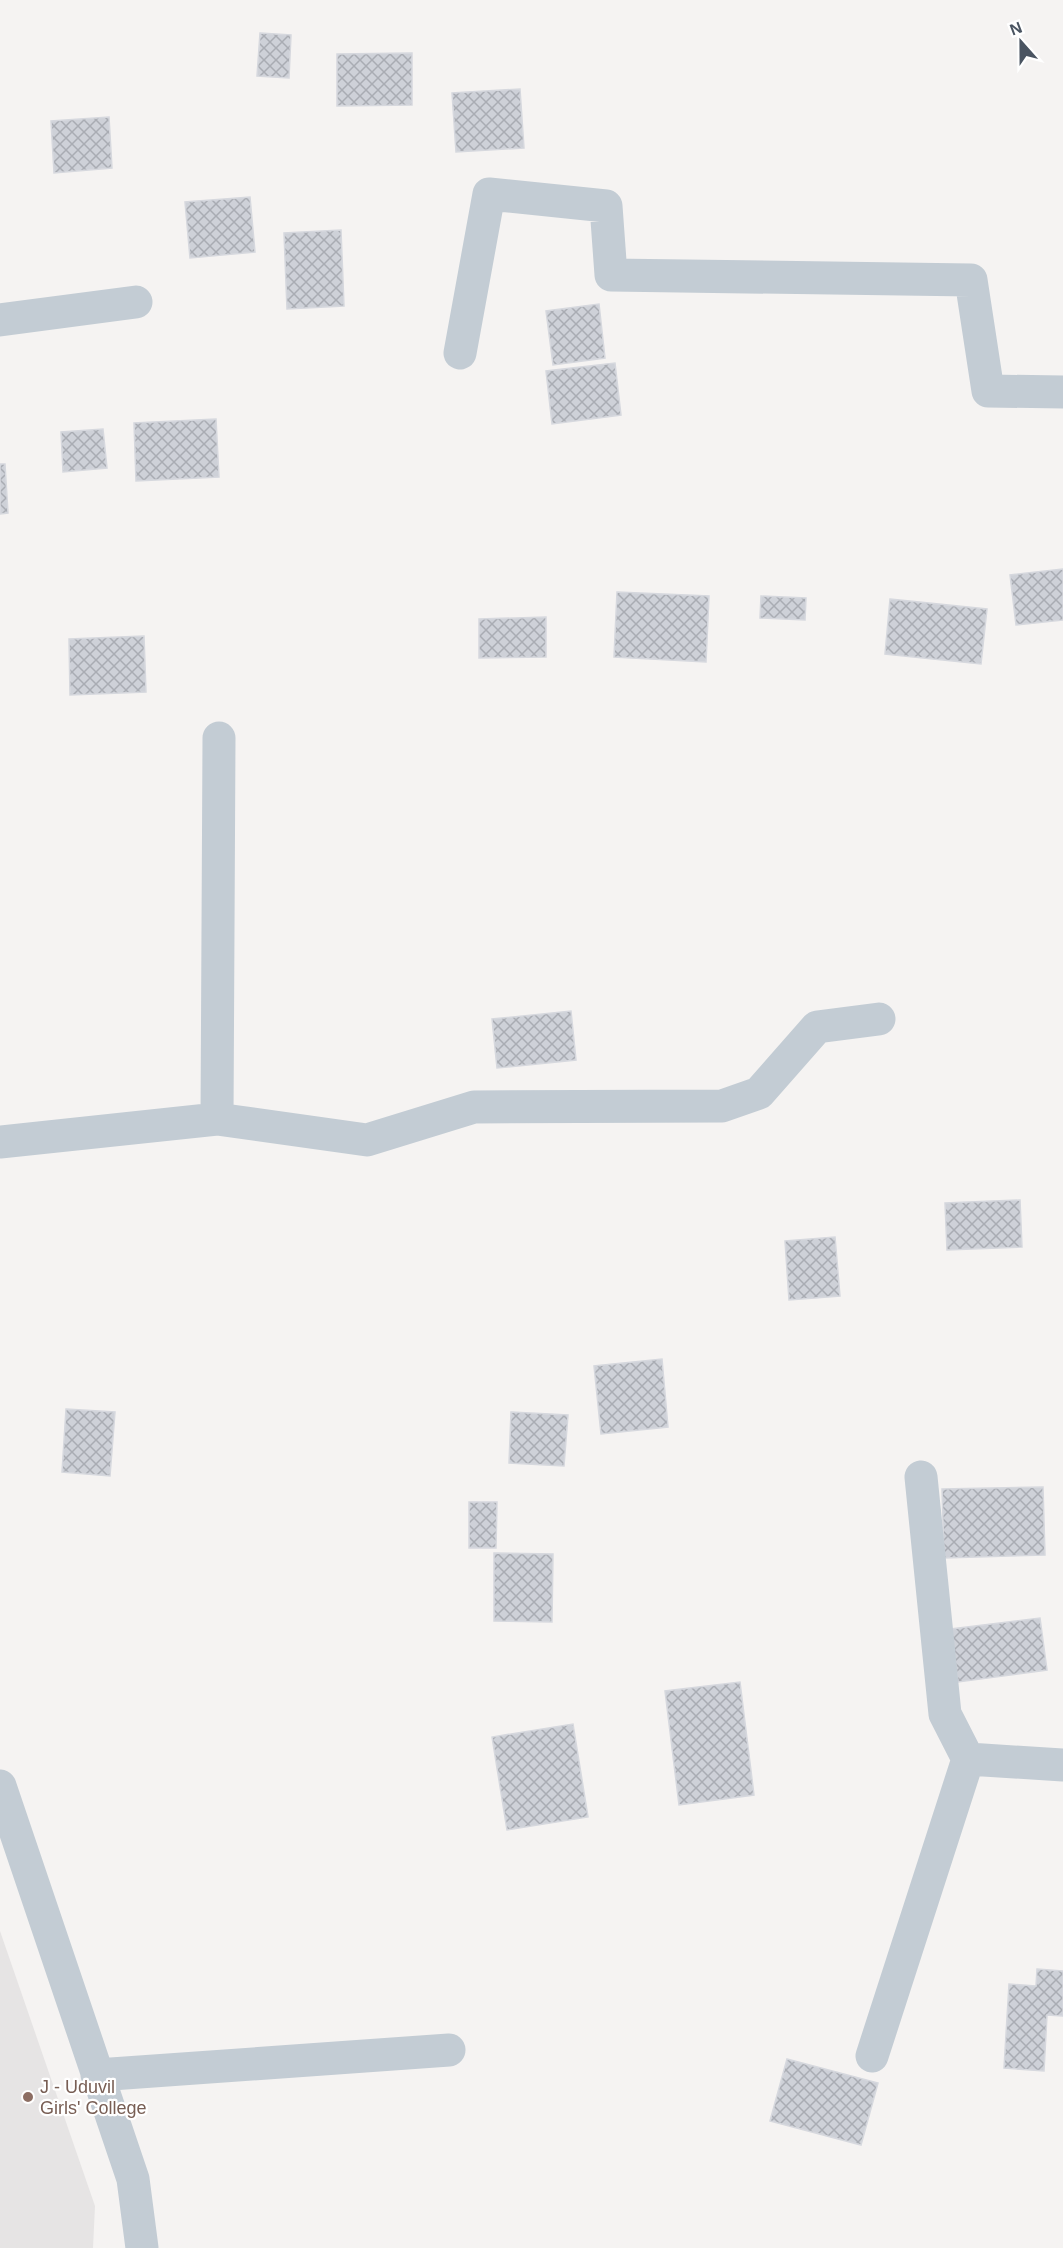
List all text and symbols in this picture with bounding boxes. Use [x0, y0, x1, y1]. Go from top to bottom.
north arrow [991, 12, 1051, 72]
text: N [1007, 18, 1024, 38]
place label: J - Uduvil Girls' College [40, 2077, 146, 2118]
marker: J - Uduvil Girls' College [21, 2090, 35, 2104]

